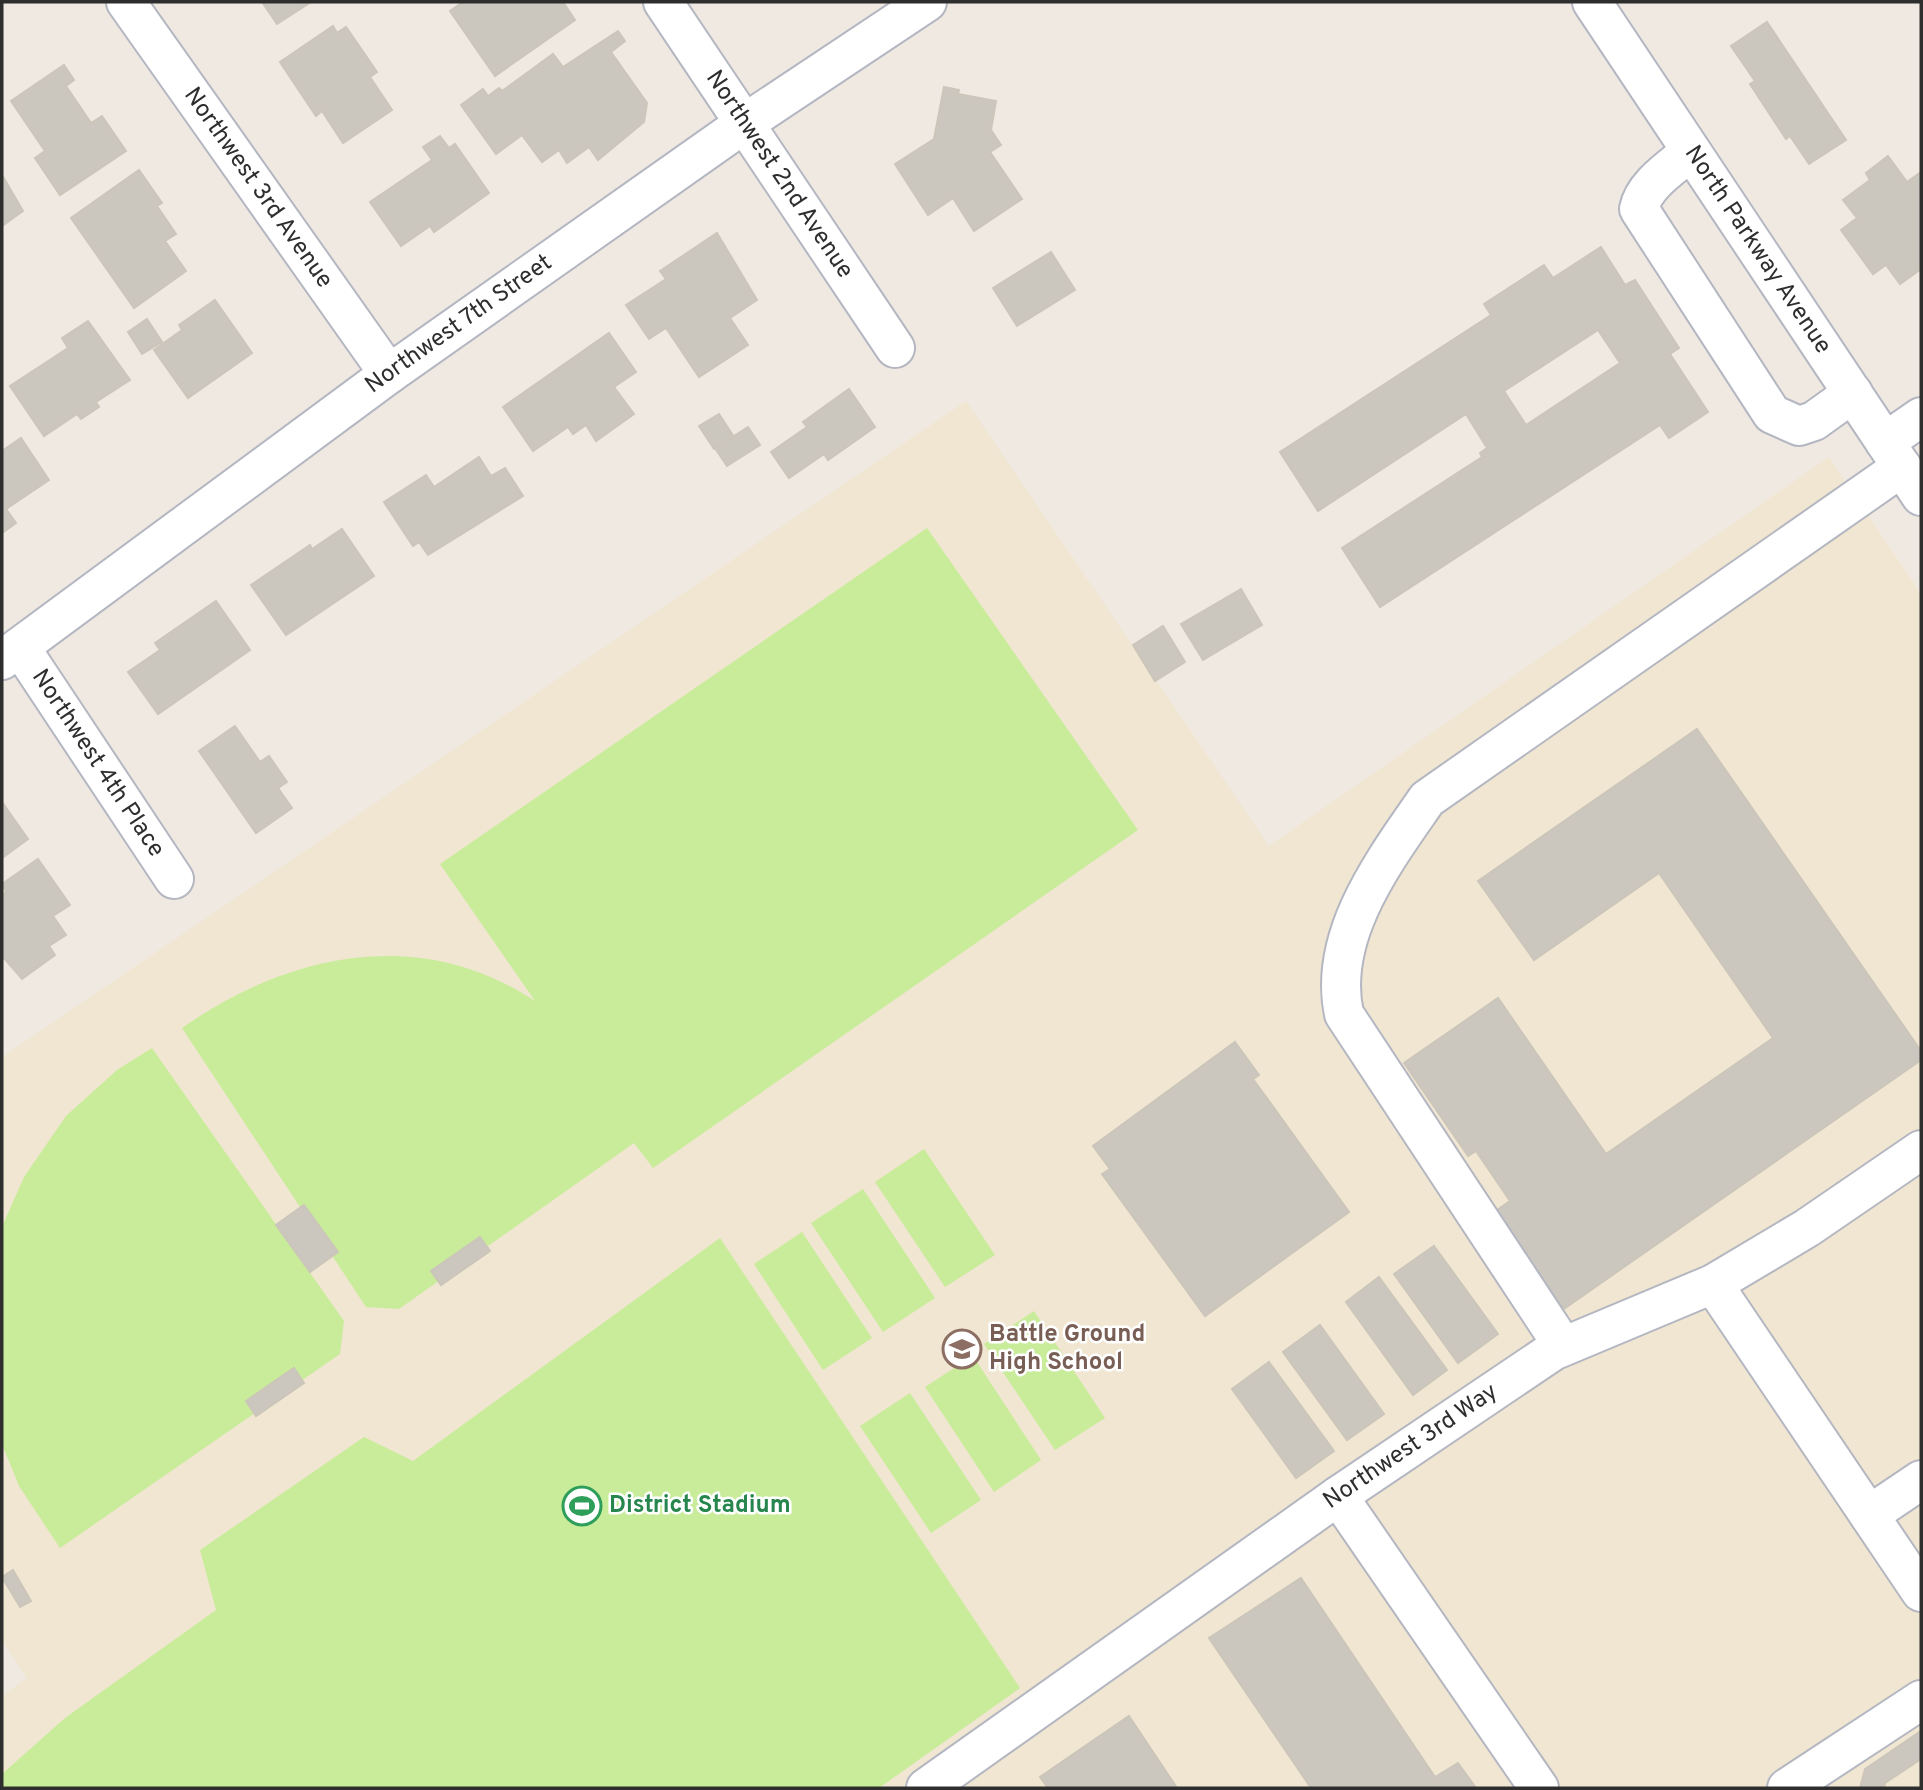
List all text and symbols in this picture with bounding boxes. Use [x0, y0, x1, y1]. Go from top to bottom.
street label: Northwest 2nd Avenue [698, 65, 859, 285]
street label: Northwest 3rd Avenue [176, 82, 339, 294]
street label: North Parkway Avenue [1677, 140, 1837, 360]
street label: Northwest 7th Street [360, 248, 558, 401]
street label: Northwest 4th Place [24, 664, 171, 863]
place label: Battle Ground High School [989, 1320, 1145, 1378]
school or university icon: Battle Ground High School [941, 1328, 983, 1370]
street label: Northwest 3rd Way [1318, 1377, 1504, 1516]
sports icon: District Stadium [561, 1485, 603, 1527]
place label: District Stadium [609, 1491, 791, 1521]

